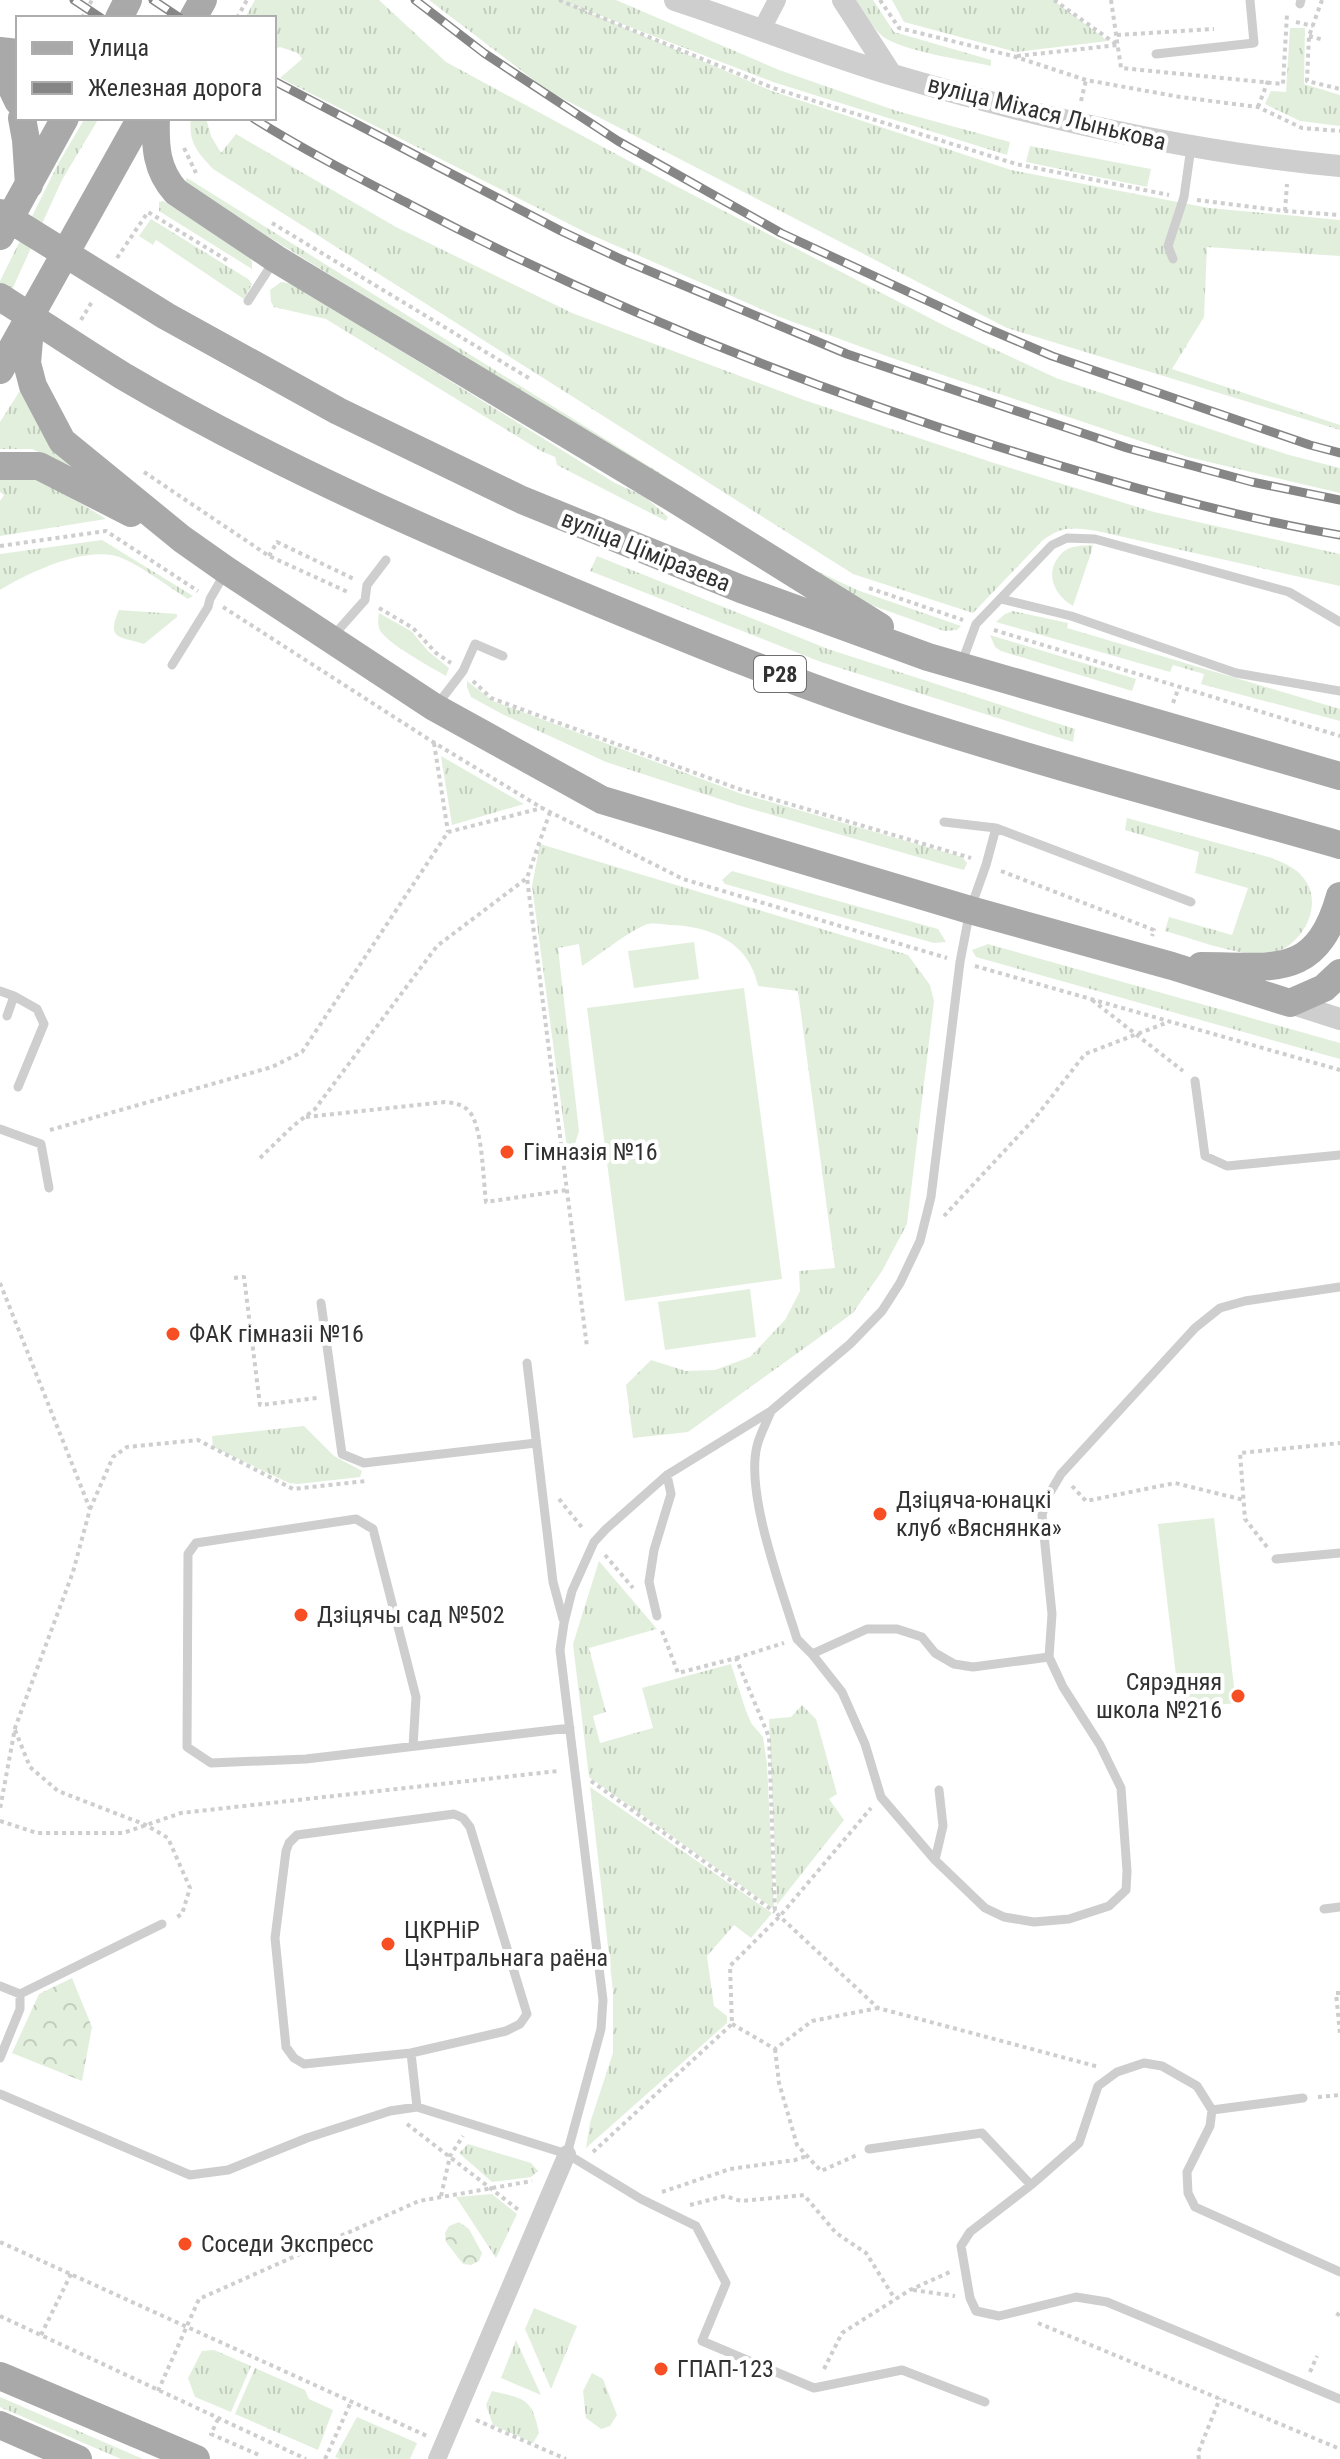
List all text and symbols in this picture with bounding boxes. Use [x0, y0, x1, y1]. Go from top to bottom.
legend [16, 16, 276, 120]
text: Улица [88, 34, 149, 62]
street label: вуліца Міхася Лынькова [925, 70, 1169, 156]
text: Железная дорога [88, 74, 262, 102]
street label: вуліца Ціміразева [558, 504, 734, 598]
road number: Р28 [754, 656, 806, 692]
place label: Гімназія №16 [523, 1138, 658, 1166]
marker: Гімназія №16 [498, 1143, 516, 1161]
place label: ФАК гімназіі №16 [189, 1320, 364, 1348]
marker: ФАК гімназіі №16 [164, 1325, 182, 1343]
place label: Дзіцяча-юнацкі клуб «Вяснянка» [896, 1486, 1062, 1542]
marker: Дзіцяча-юнацкі клуб «Вяснянка» [871, 1505, 889, 1523]
place label: Дзіцячы сад №502 [317, 1601, 505, 1629]
marker: Дзіцячы сад №502 [292, 1606, 310, 1624]
place label: Сярэдняя школа №216 [1096, 1668, 1222, 1724]
marker: Сярэдняя школа №216 [1229, 1687, 1247, 1705]
place label: ЦКРНіР Цэнтральнага раёна [404, 1916, 608, 1972]
marker: ЦКРНіР Цэнтральнага раёна [379, 1935, 397, 1953]
place label: Соседи Экспресс [201, 2230, 374, 2258]
marker: Соседи Экспресс [176, 2235, 194, 2253]
place label: ГПАП-123 [677, 2355, 774, 2383]
marker: ГПАП-123 [652, 2360, 670, 2378]

